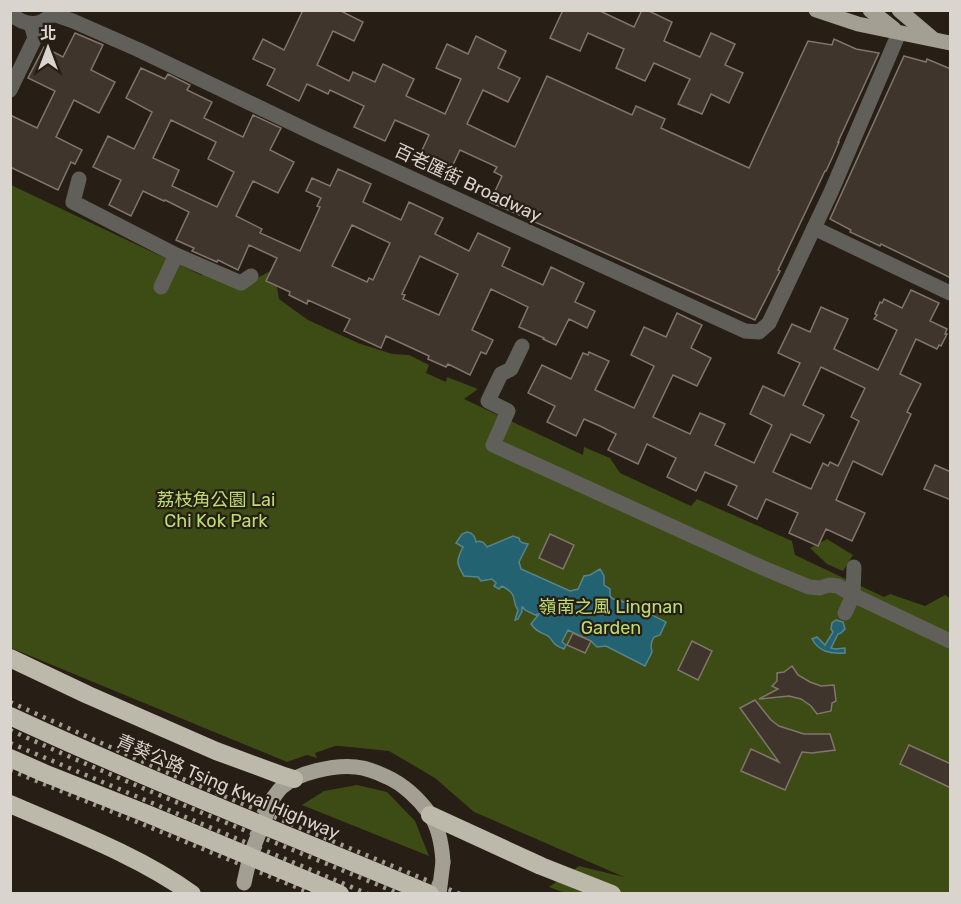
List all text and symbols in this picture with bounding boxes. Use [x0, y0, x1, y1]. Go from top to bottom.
north arrow [18, 18, 78, 78]
text: 北 [40, 24, 56, 43]
street label: 百老匯街 Broadway [391, 139, 545, 227]
park label: 荔枝角公園 Lai Chi Kok Park [157, 489, 275, 532]
park label: 嶺南之風 Lingnan Garden [539, 596, 683, 639]
street label: 青葵公路 Tsing Kwai Highway [113, 730, 343, 844]

